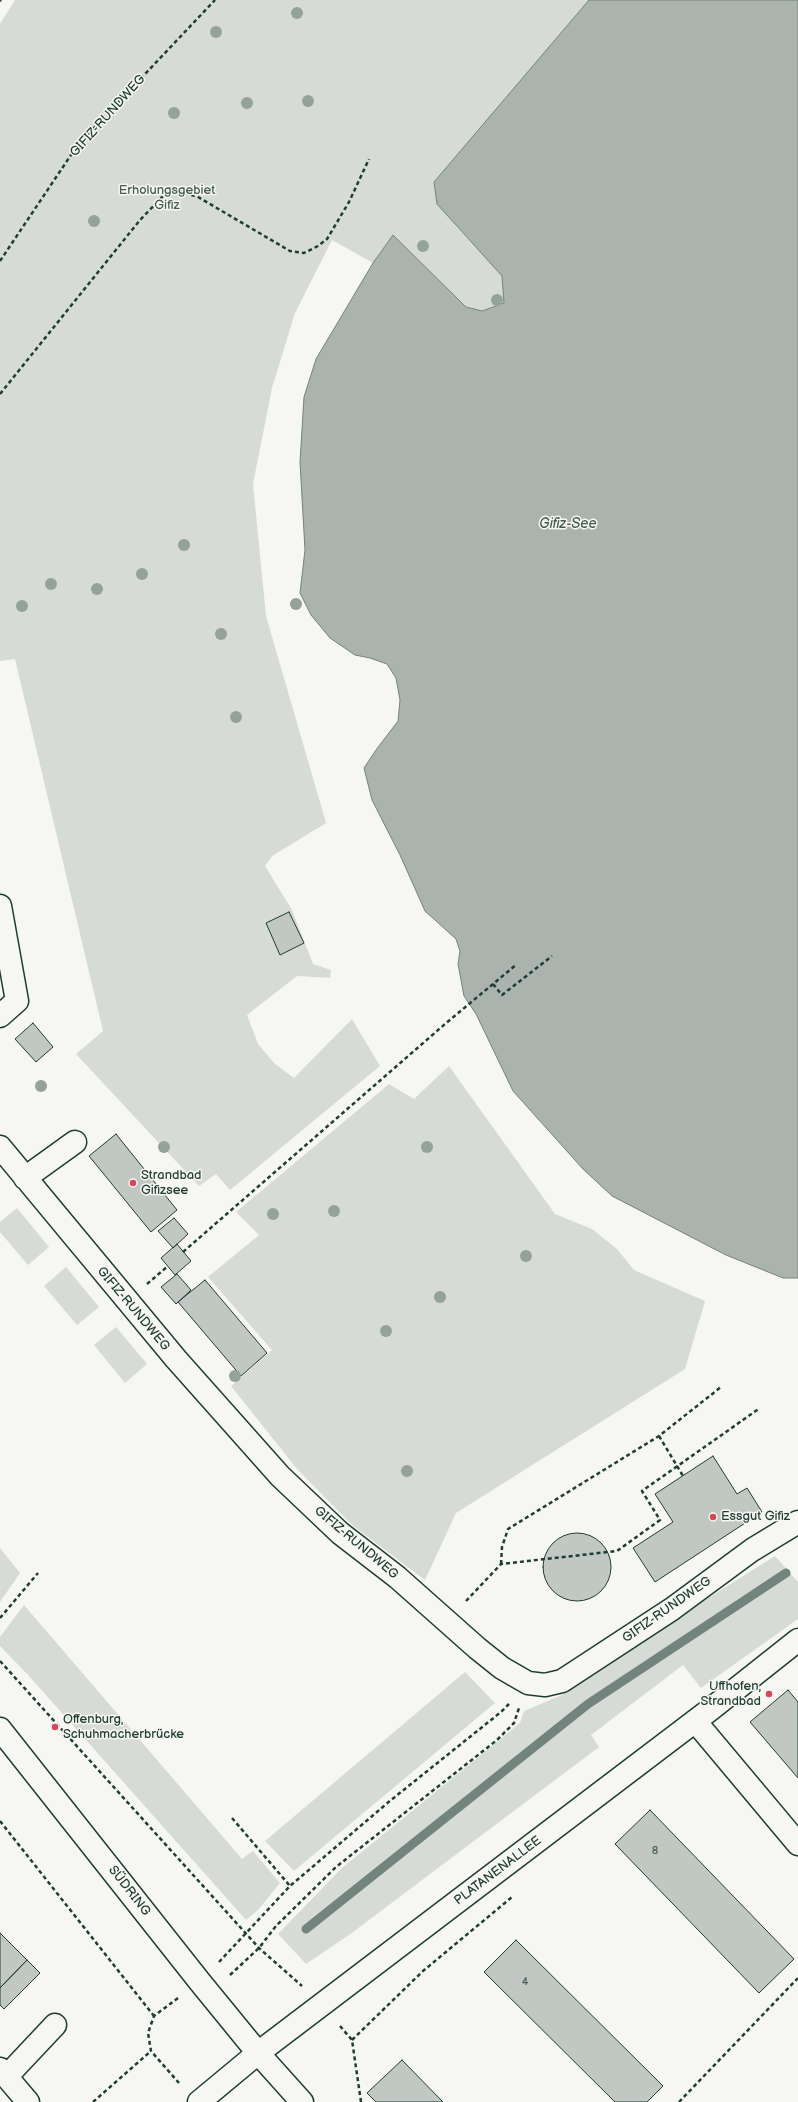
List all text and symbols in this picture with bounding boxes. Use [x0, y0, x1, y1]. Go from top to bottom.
street label: GIFIZ-RUNDWEG [67, 72, 149, 160]
park label: Erholungsgebiet Gifiz [119, 183, 215, 214]
water label: Gifiz-See [539, 516, 597, 532]
place label: Strandbad Gifizsee [141, 1168, 202, 1199]
marker: Strandbad Gifizsee [128, 1178, 138, 1188]
street label: GIFIZ-RUNDWEG [93, 1264, 173, 1354]
street label: GIFIZ-RUNDWEG [311, 1503, 401, 1583]
place label: Essgut Gifiz [721, 1509, 790, 1525]
marker: Essgut Gifiz [708, 1512, 718, 1522]
street label: GIFIZ-RUNDWEG [620, 1574, 714, 1646]
place label: Uffhofen, Strandbad [700, 1679, 761, 1710]
marker: Uffhofen, Strandbad [764, 1689, 774, 1699]
place label: Offenburg, Schuhmacherbrücke [63, 1712, 184, 1743]
marker: Offenburg, Schuhmacherbrücke [50, 1722, 60, 1732]
street label: PLATANENALLEE [451, 1833, 545, 1909]
house number: 8 [652, 1844, 658, 1858]
street label: SÜDRING [105, 1863, 153, 1919]
house number: 4 [522, 1975, 528, 1989]

